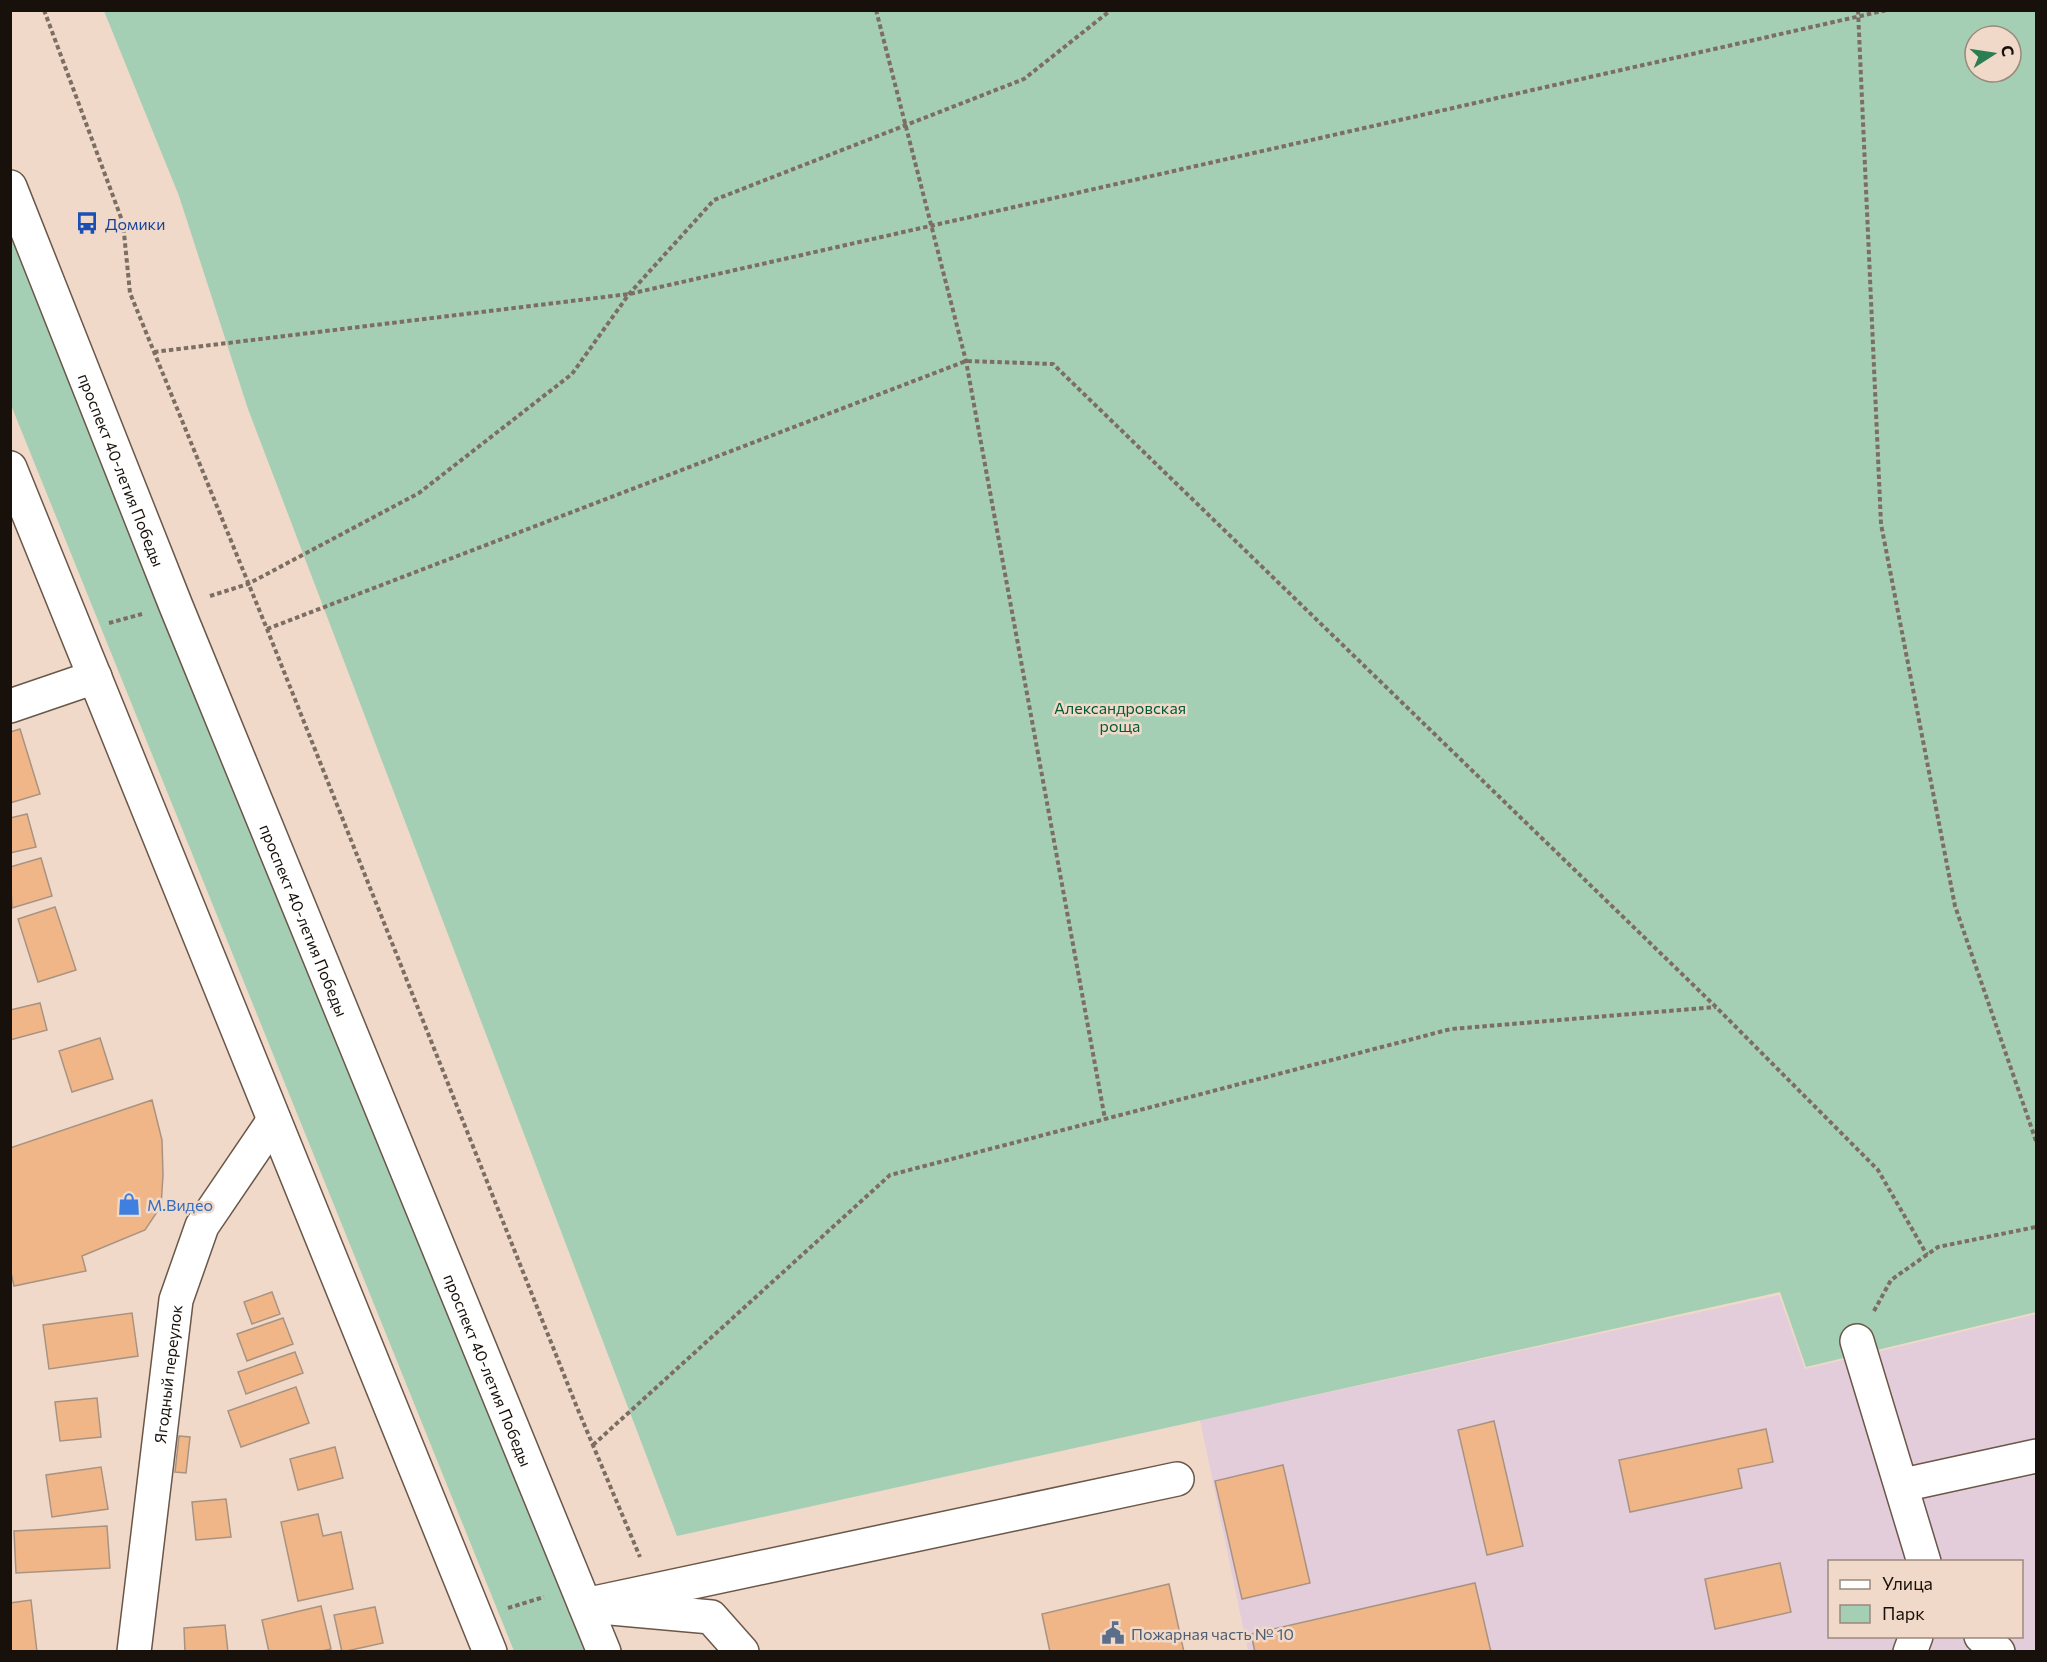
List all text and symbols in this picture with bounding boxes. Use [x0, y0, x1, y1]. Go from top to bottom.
north arrow [1963, 24, 2023, 84]
text: С [1998, 43, 2019, 58]
bus stop icon: Домики [74, 210, 100, 236]
place label: Домики [105, 214, 165, 233]
street label: проспект 40-летия Победы [75, 370, 169, 569]
park label: Александровская роща [1054, 698, 1186, 735]
street label: проспект 40-летия Победы [257, 821, 352, 1019]
shop icon: М.Видео [116, 1191, 142, 1217]
place label: М.Видео [147, 1195, 213, 1214]
street label: проспект 40-летия Победы [441, 1271, 536, 1469]
street label: Ягодный переулок [149, 1303, 185, 1444]
legend [1828, 1560, 2023, 1638]
text: Улица [1882, 1572, 1933, 1594]
text: Парк [1882, 1602, 1925, 1624]
public building icon: Пожарная часть № 10 [1100, 1620, 1126, 1646]
place label: Пожарная часть № 10 [1131, 1624, 1294, 1643]

